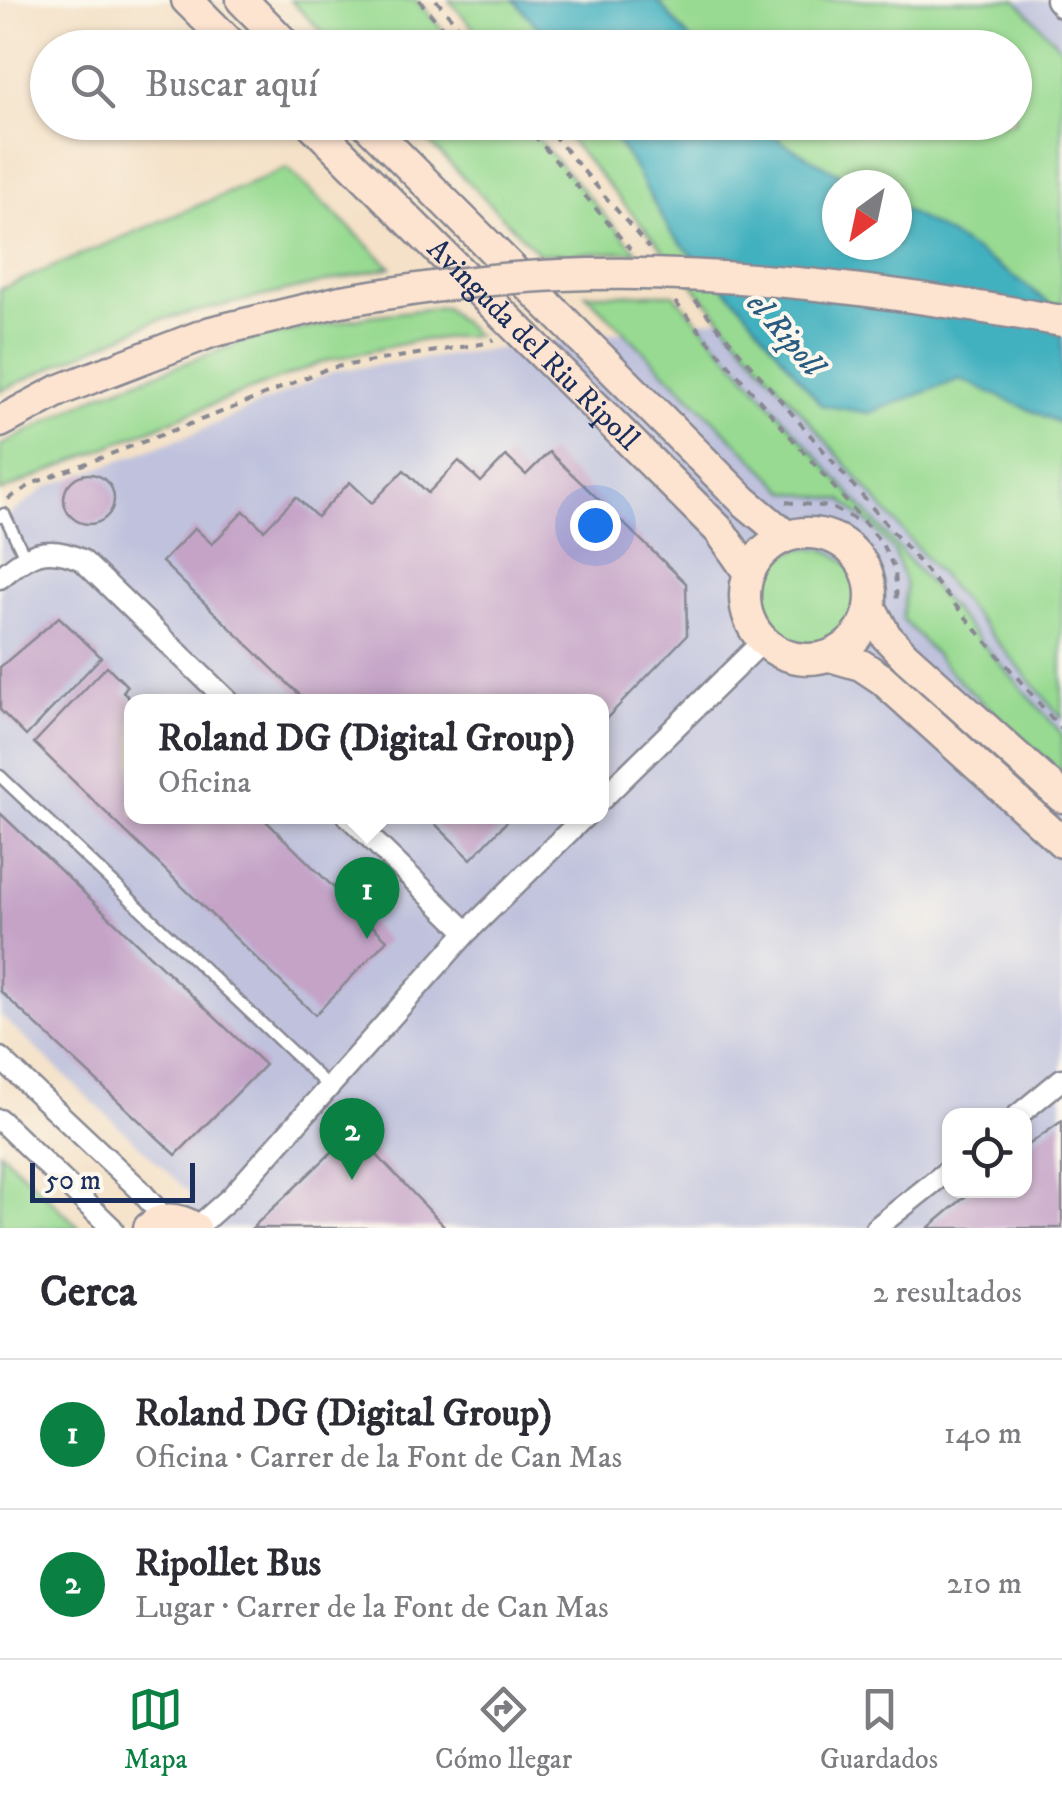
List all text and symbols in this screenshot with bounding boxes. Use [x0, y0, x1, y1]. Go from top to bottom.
search box [30, 30, 1032, 140]
icon: search [65, 58, 120, 113]
text: Buscar aquí [145, 61, 318, 109]
north arrow [822, 170, 912, 260]
street label: Avinguda del Riu Ripoll [419, 231, 647, 458]
water label: el Ripoll [738, 285, 835, 388]
your location [570, 500, 621, 551]
popup [124, 694, 609, 824]
text: Roland DG (Digital Group) [158, 715, 575, 763]
text: Oficina [158, 763, 251, 803]
pin: 1 [334, 856, 400, 939]
pin: 2 [320, 1098, 384, 1180]
map controls [942, 1108, 1032, 1198]
button: locate [942, 1108, 1032, 1198]
scale bar [30, 1158, 195, 1202]
text: 50 m [45, 1163, 101, 1198]
text: Cerca [40, 1267, 137, 1319]
text: 2 resultados [873, 1273, 1022, 1313]
text: Roland DG (Digital Group) [135, 1390, 552, 1438]
text: 1 [67, 1414, 78, 1454]
text: 140 m [944, 1414, 1022, 1454]
text: Oficina · Carrer de la Font de Can Mas [135, 1438, 622, 1478]
text: Ripollet Bus [135, 1540, 321, 1588]
text: 2 [65, 1564, 80, 1604]
text: 210 m [947, 1564, 1022, 1604]
text: Lugar · Carrer de la Font de Can Mas [135, 1588, 609, 1628]
tab: Mapa [124, 1682, 187, 1777]
tab: Cómo llegar [435, 1682, 572, 1777]
tab: Guardados [820, 1682, 938, 1777]

